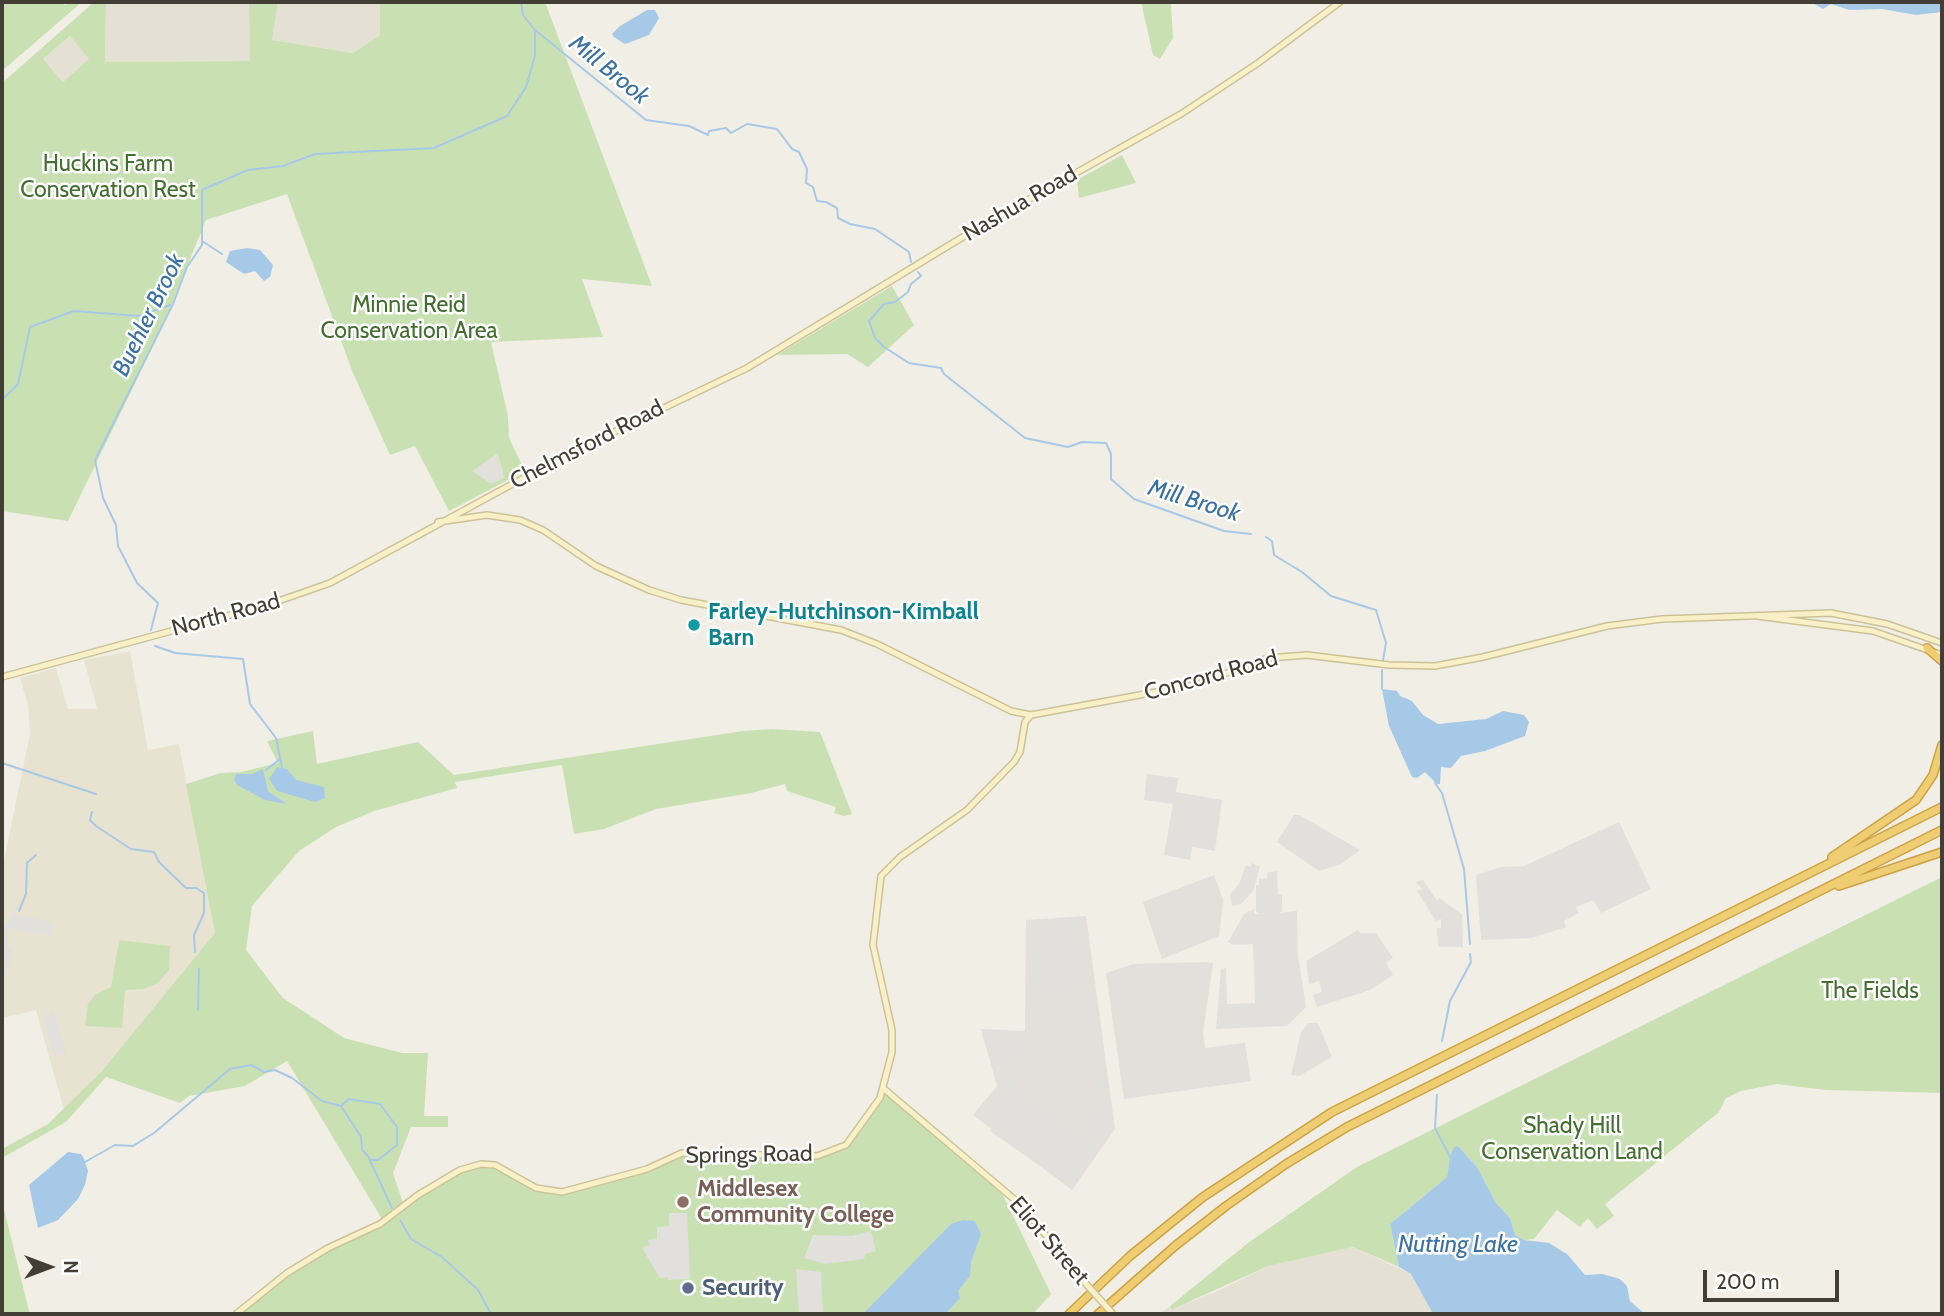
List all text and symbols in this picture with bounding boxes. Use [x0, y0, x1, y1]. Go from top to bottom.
water label: Mill Brook [563, 29, 655, 111]
park label: Huckins Farm Conservation Rest [20, 150, 196, 204]
street label: Nashua Road [958, 160, 1082, 248]
water label: Buehler Brook [107, 249, 191, 381]
park label: Minnie Reid Conservation Area [320, 291, 498, 345]
street label: Chelmsford Road [506, 394, 668, 496]
water label: Mill Brook [1145, 473, 1243, 529]
street label: North Road [169, 587, 283, 643]
place label: Farley-Hutchinson-Kimball Barn [708, 598, 979, 652]
marker: Farley-Hutchinson-Kimball Barn [686, 617, 702, 633]
street label: Concord Road [1141, 645, 1281, 707]
park label: The Fields [1821, 977, 1919, 1005]
park label: Shady Hill Conservation Land [1481, 1112, 1663, 1166]
street label: Springs Road [685, 1140, 813, 1170]
place label: Middlesex Community College [697, 1175, 894, 1229]
street label: Eliot Street [1003, 1191, 1095, 1291]
marker: Middlesex Community College [675, 1194, 691, 1210]
water label: Nutting Lake [1398, 1231, 1518, 1259]
north arrow [14, 1232, 84, 1302]
scale bar [1706, 1256, 1842, 1300]
text: N [59, 1260, 82, 1274]
text: 200 m [1716, 1269, 1779, 1294]
place label: Security [702, 1274, 784, 1302]
marker: Security [680, 1280, 696, 1296]

